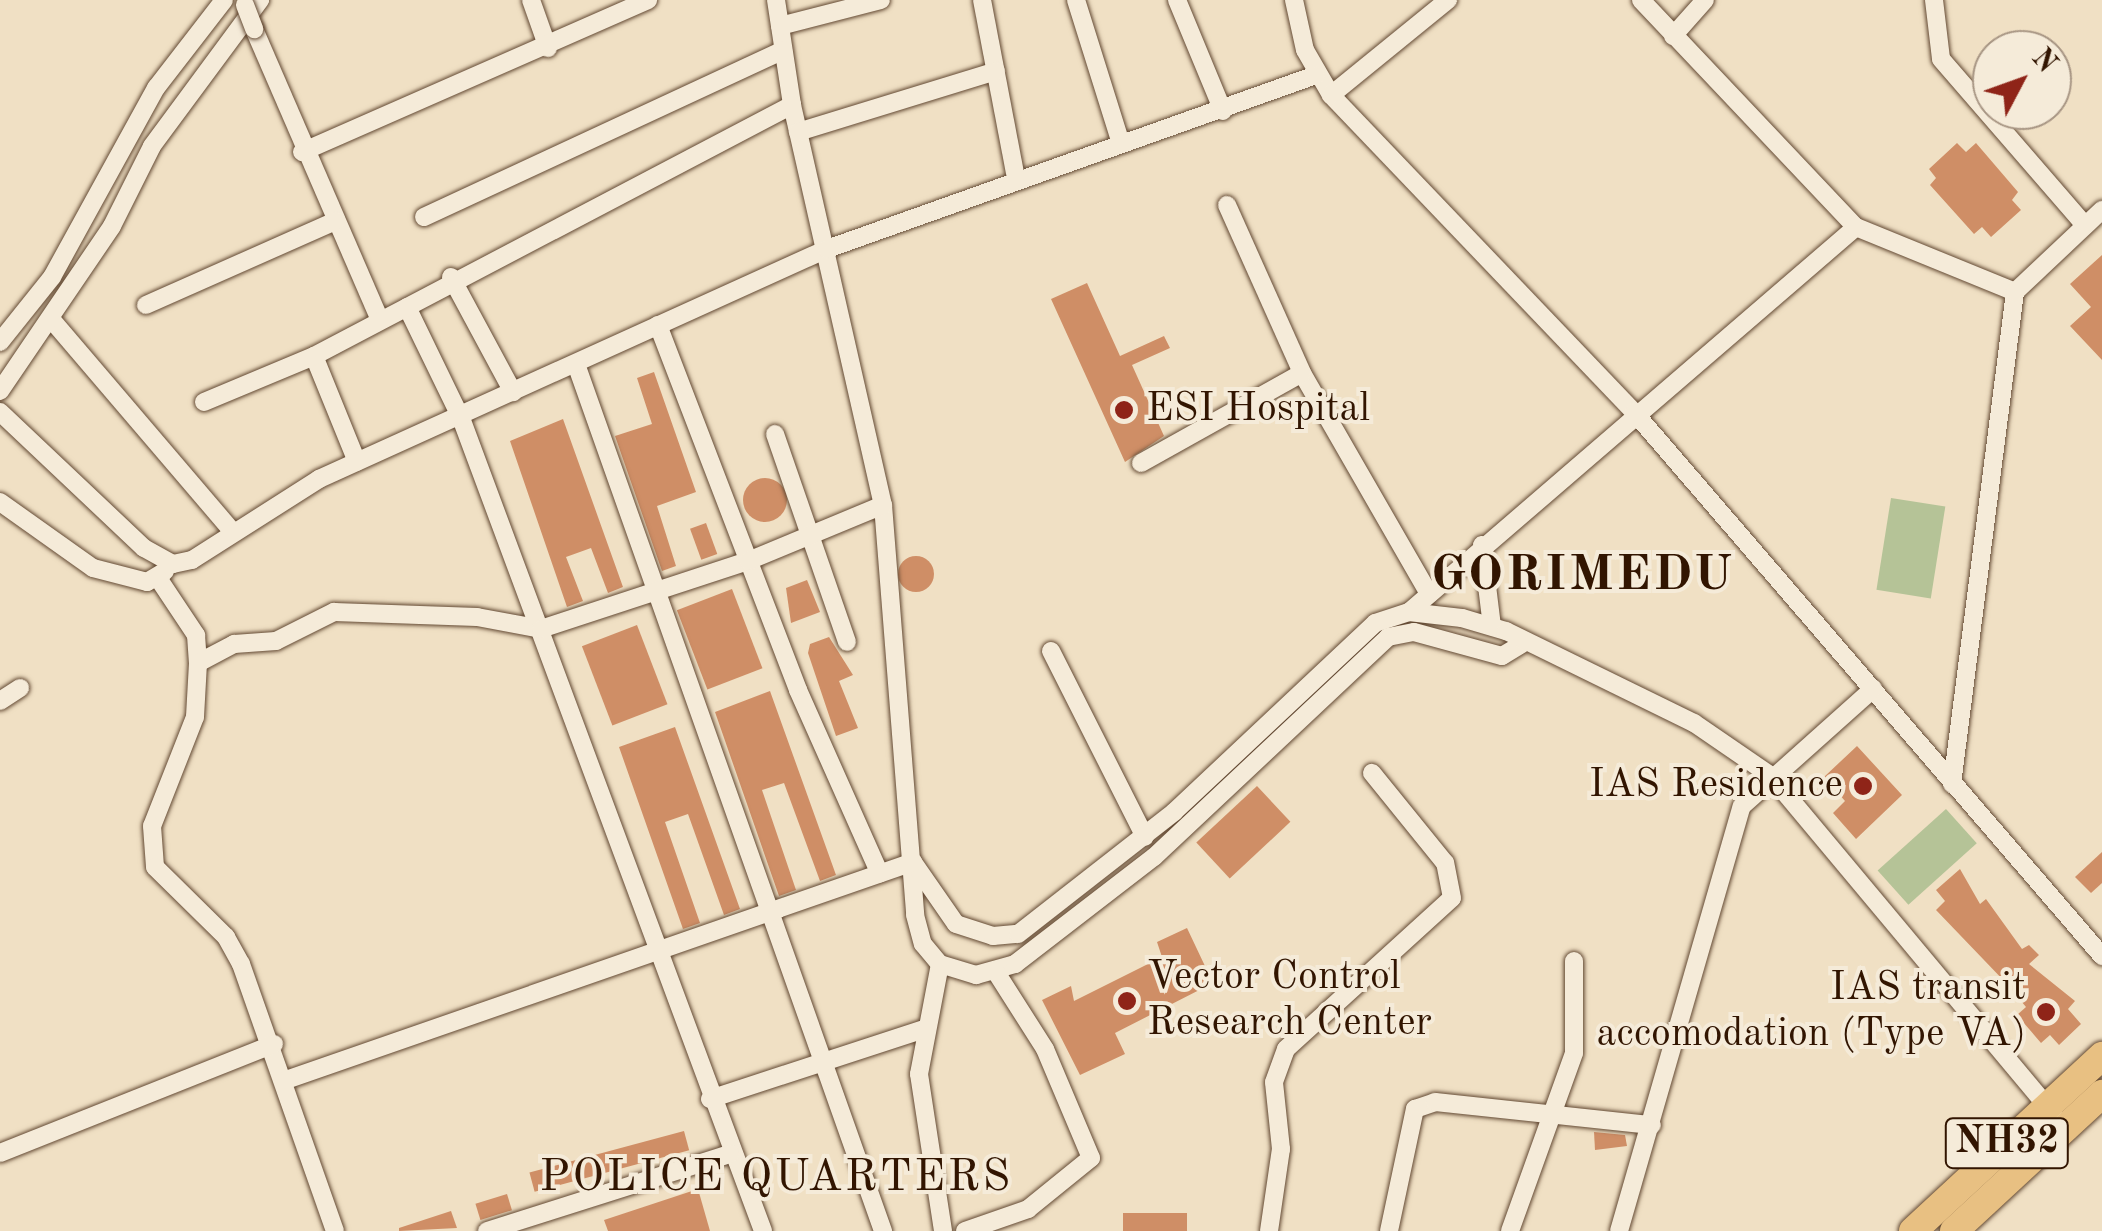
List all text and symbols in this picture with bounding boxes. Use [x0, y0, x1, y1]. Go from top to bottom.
north arrow [1972, 30, 2072, 130]
text: N [2026, 44, 2061, 79]
place label: ESI Hospital [1146, 386, 1370, 434]
marker: ESI Hospital [1111, 397, 1137, 423]
district label: GORIMEDU [1431, 547, 1735, 607]
place label: IAS Residence [1589, 762, 1843, 810]
marker: IAS Residence [1852, 775, 1874, 797]
place label: Vector Control Research Center [1147, 954, 1432, 1048]
place label: IAS transit accomodation (Type VA) [1596, 965, 2026, 1059]
marker: Vector Control Research Center [1116, 990, 1138, 1012]
marker: IAS transit accomodation (Type VA) [2035, 1001, 2057, 1023]
road number: NH32 [1944, 1110, 2070, 1176]
district label: POLICE QUARTERS [539, 1152, 1013, 1206]

